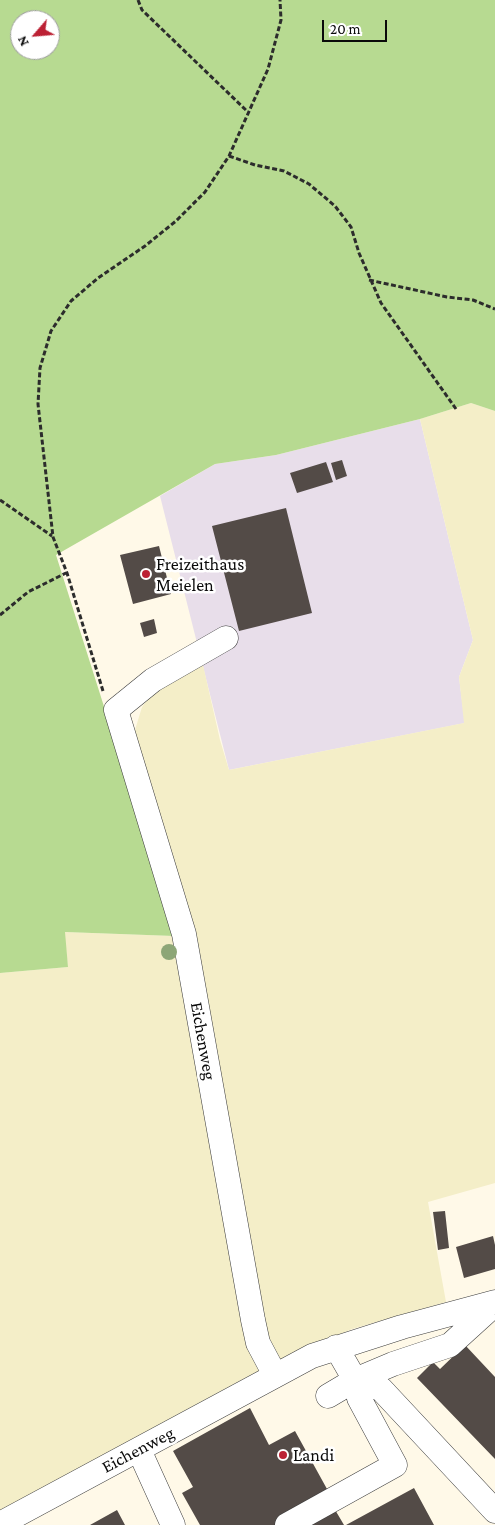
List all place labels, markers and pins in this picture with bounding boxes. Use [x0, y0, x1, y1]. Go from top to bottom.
place label: Freizeithaus Meielen [156, 553, 244, 596]
marker: Freizeithaus Meielen [140, 568, 152, 580]
place label: Landi [293, 1444, 334, 1466]
marker: Landi [277, 1449, 289, 1461]

